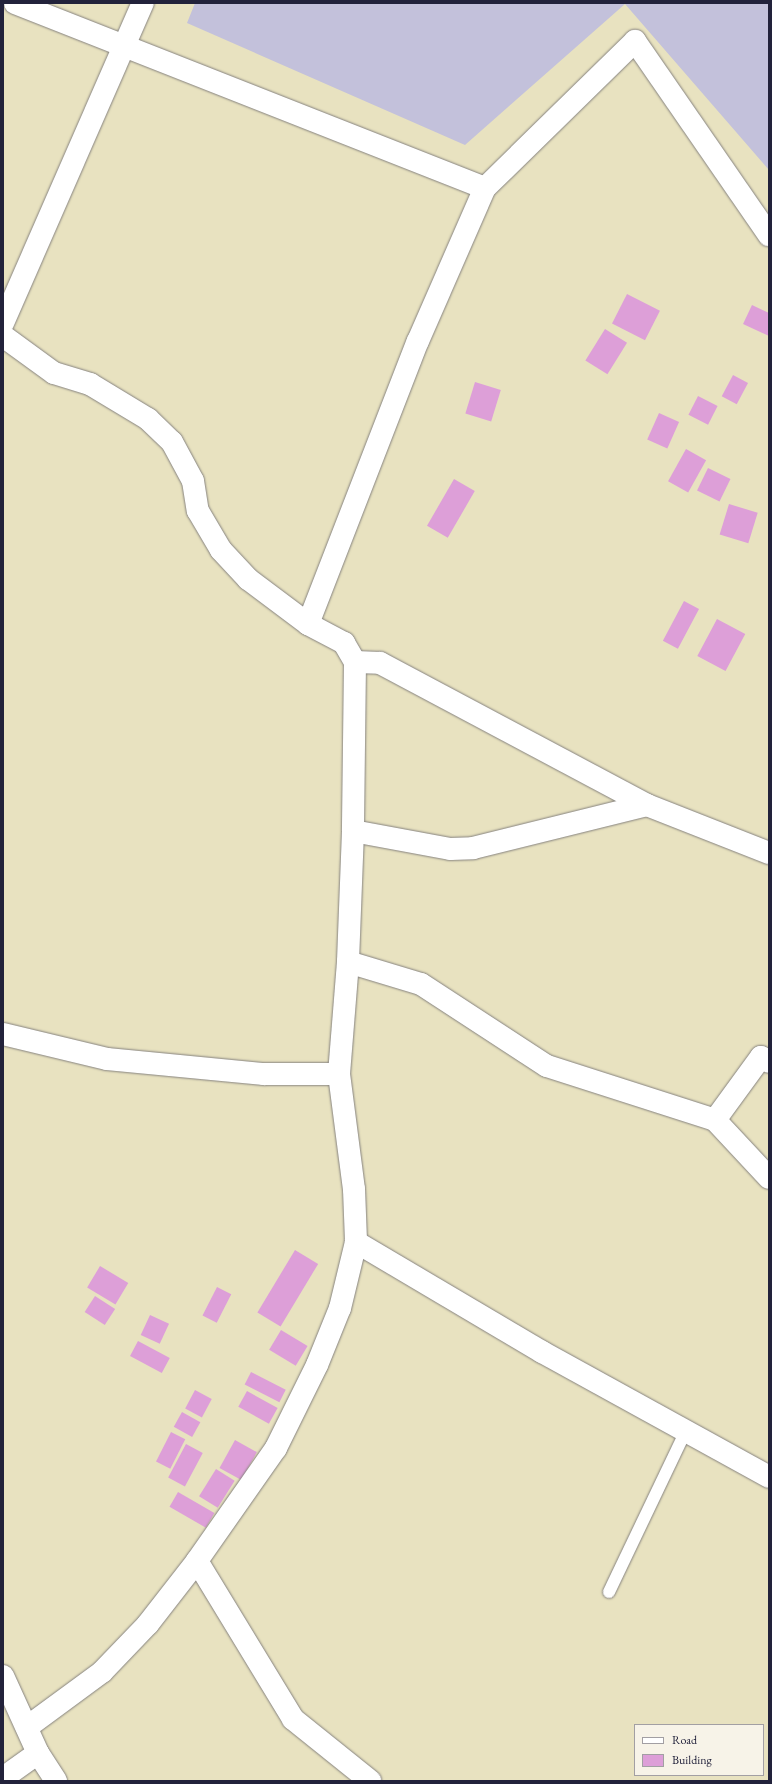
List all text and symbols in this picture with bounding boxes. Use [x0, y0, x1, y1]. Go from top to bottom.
legend [634, 1724, 764, 1776]
text: Road [672, 1732, 697, 1748]
text: Building [672, 1752, 712, 1768]

